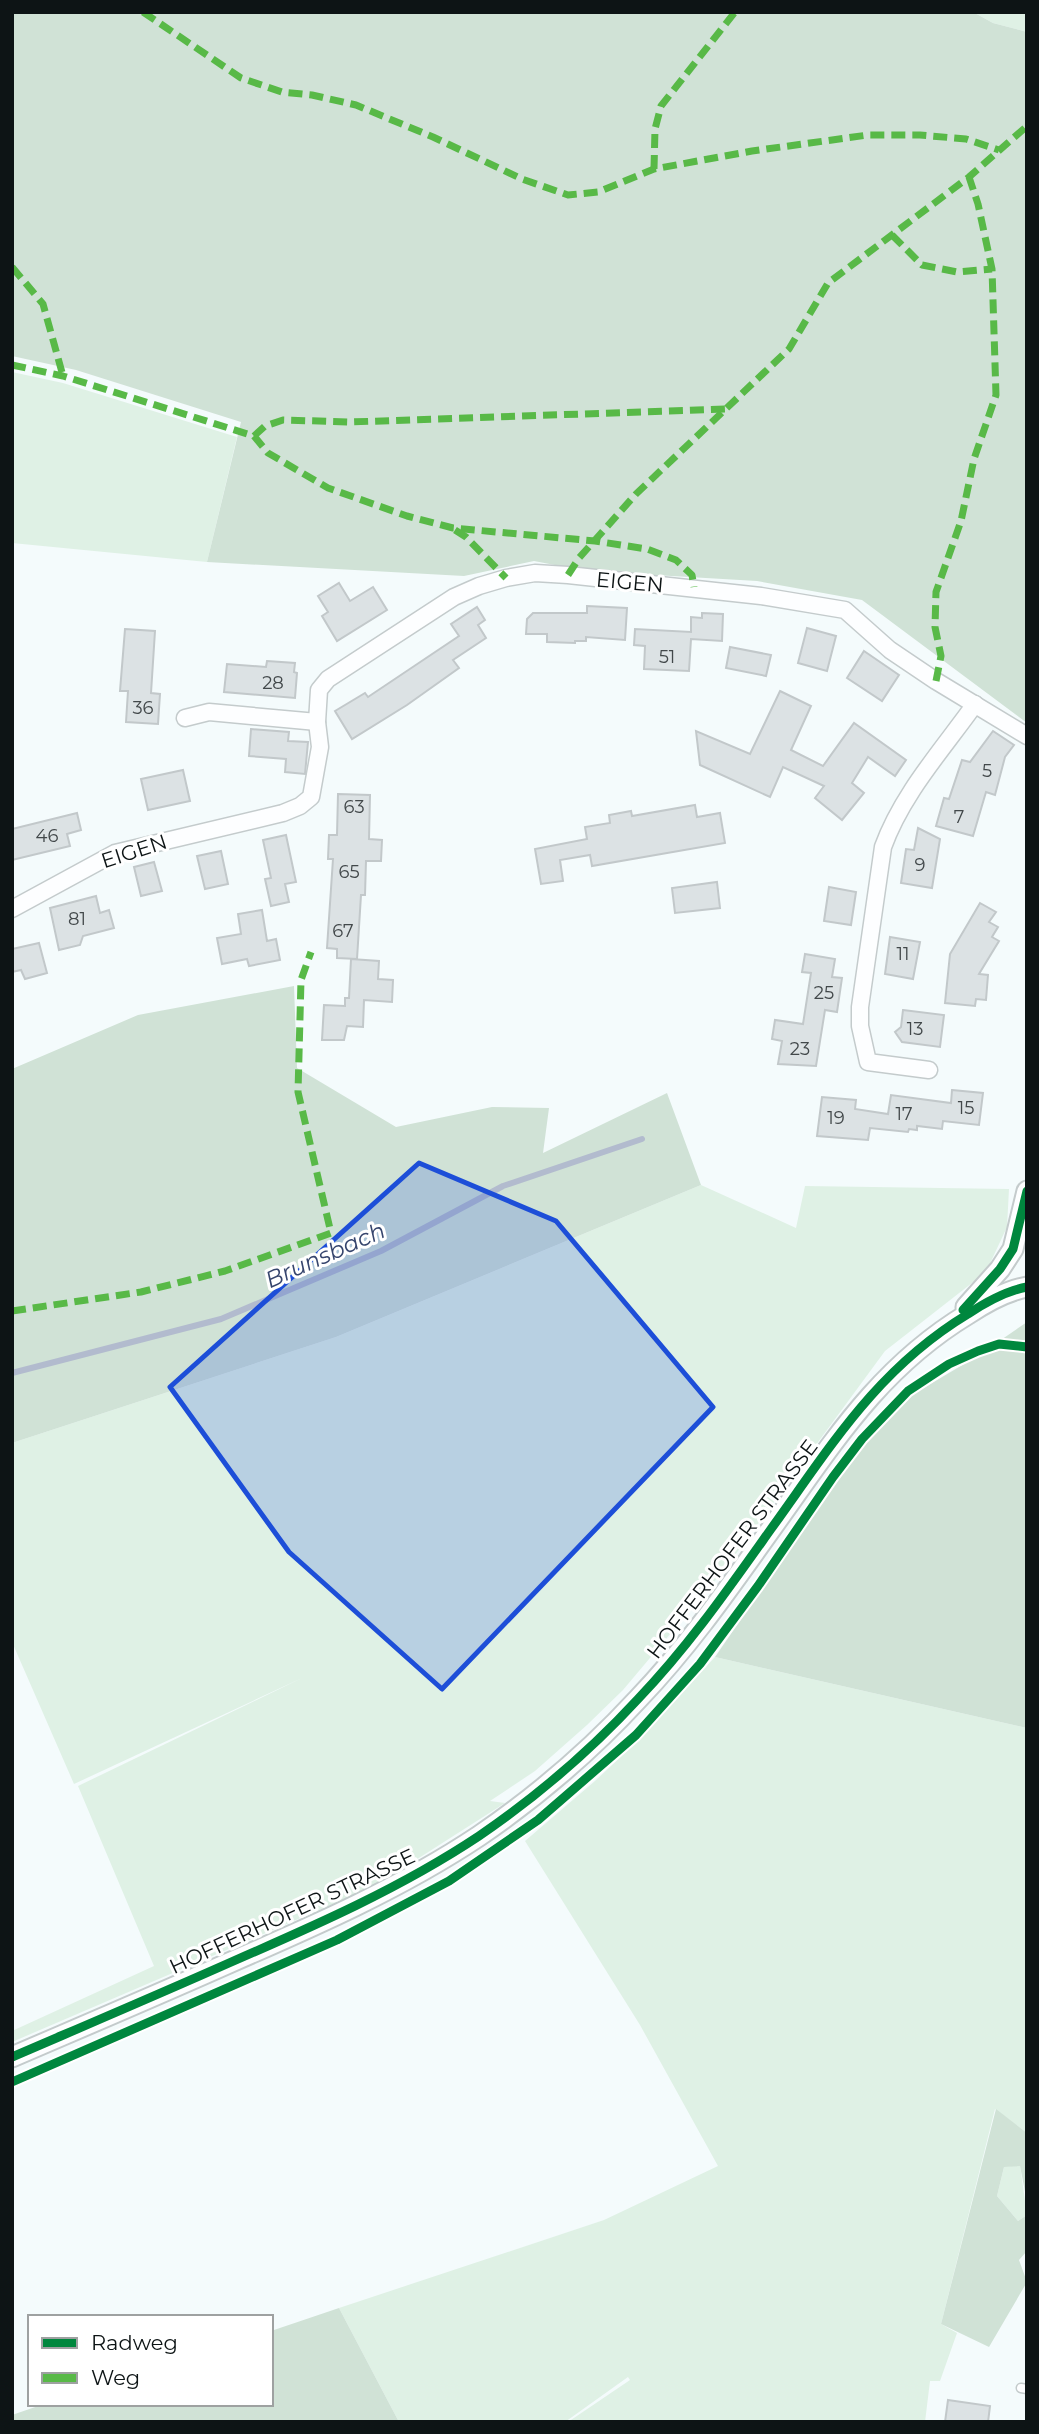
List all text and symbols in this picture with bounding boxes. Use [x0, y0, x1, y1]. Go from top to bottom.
street label: EIGEN [595, 567, 665, 597]
house number: 51 [659, 646, 675, 668]
house number: 28 [262, 672, 284, 694]
house number: 36 [132, 697, 154, 719]
house number: 5 [982, 760, 992, 782]
house number: 63 [343, 796, 365, 818]
house number: 7 [954, 806, 964, 828]
house number: 46 [36, 825, 58, 847]
street label: EIGEN [98, 829, 170, 873]
house number: 9 [915, 854, 926, 876]
house number: 65 [338, 861, 360, 883]
house number: 81 [68, 908, 86, 930]
house number: 67 [332, 920, 354, 942]
house number: 11 [897, 943, 910, 965]
house number: 25 [814, 982, 834, 1004]
house number: 13 [907, 1018, 923, 1040]
house number: 23 [790, 1038, 810, 1060]
house number: 15 [958, 1097, 974, 1119]
house number: 17 [895, 1103, 913, 1125]
house number: 19 [827, 1107, 845, 1129]
water label: Brunsbach [261, 1216, 389, 1294]
street label: HOFFERHOFER STRASSE [641, 1434, 823, 1664]
street label: HOFFERHOFER STRASSE [165, 1843, 419, 1979]
legend [28, 2315, 273, 2406]
text: Radweg [91, 2330, 178, 2355]
text: Weg [91, 2365, 140, 2390]

